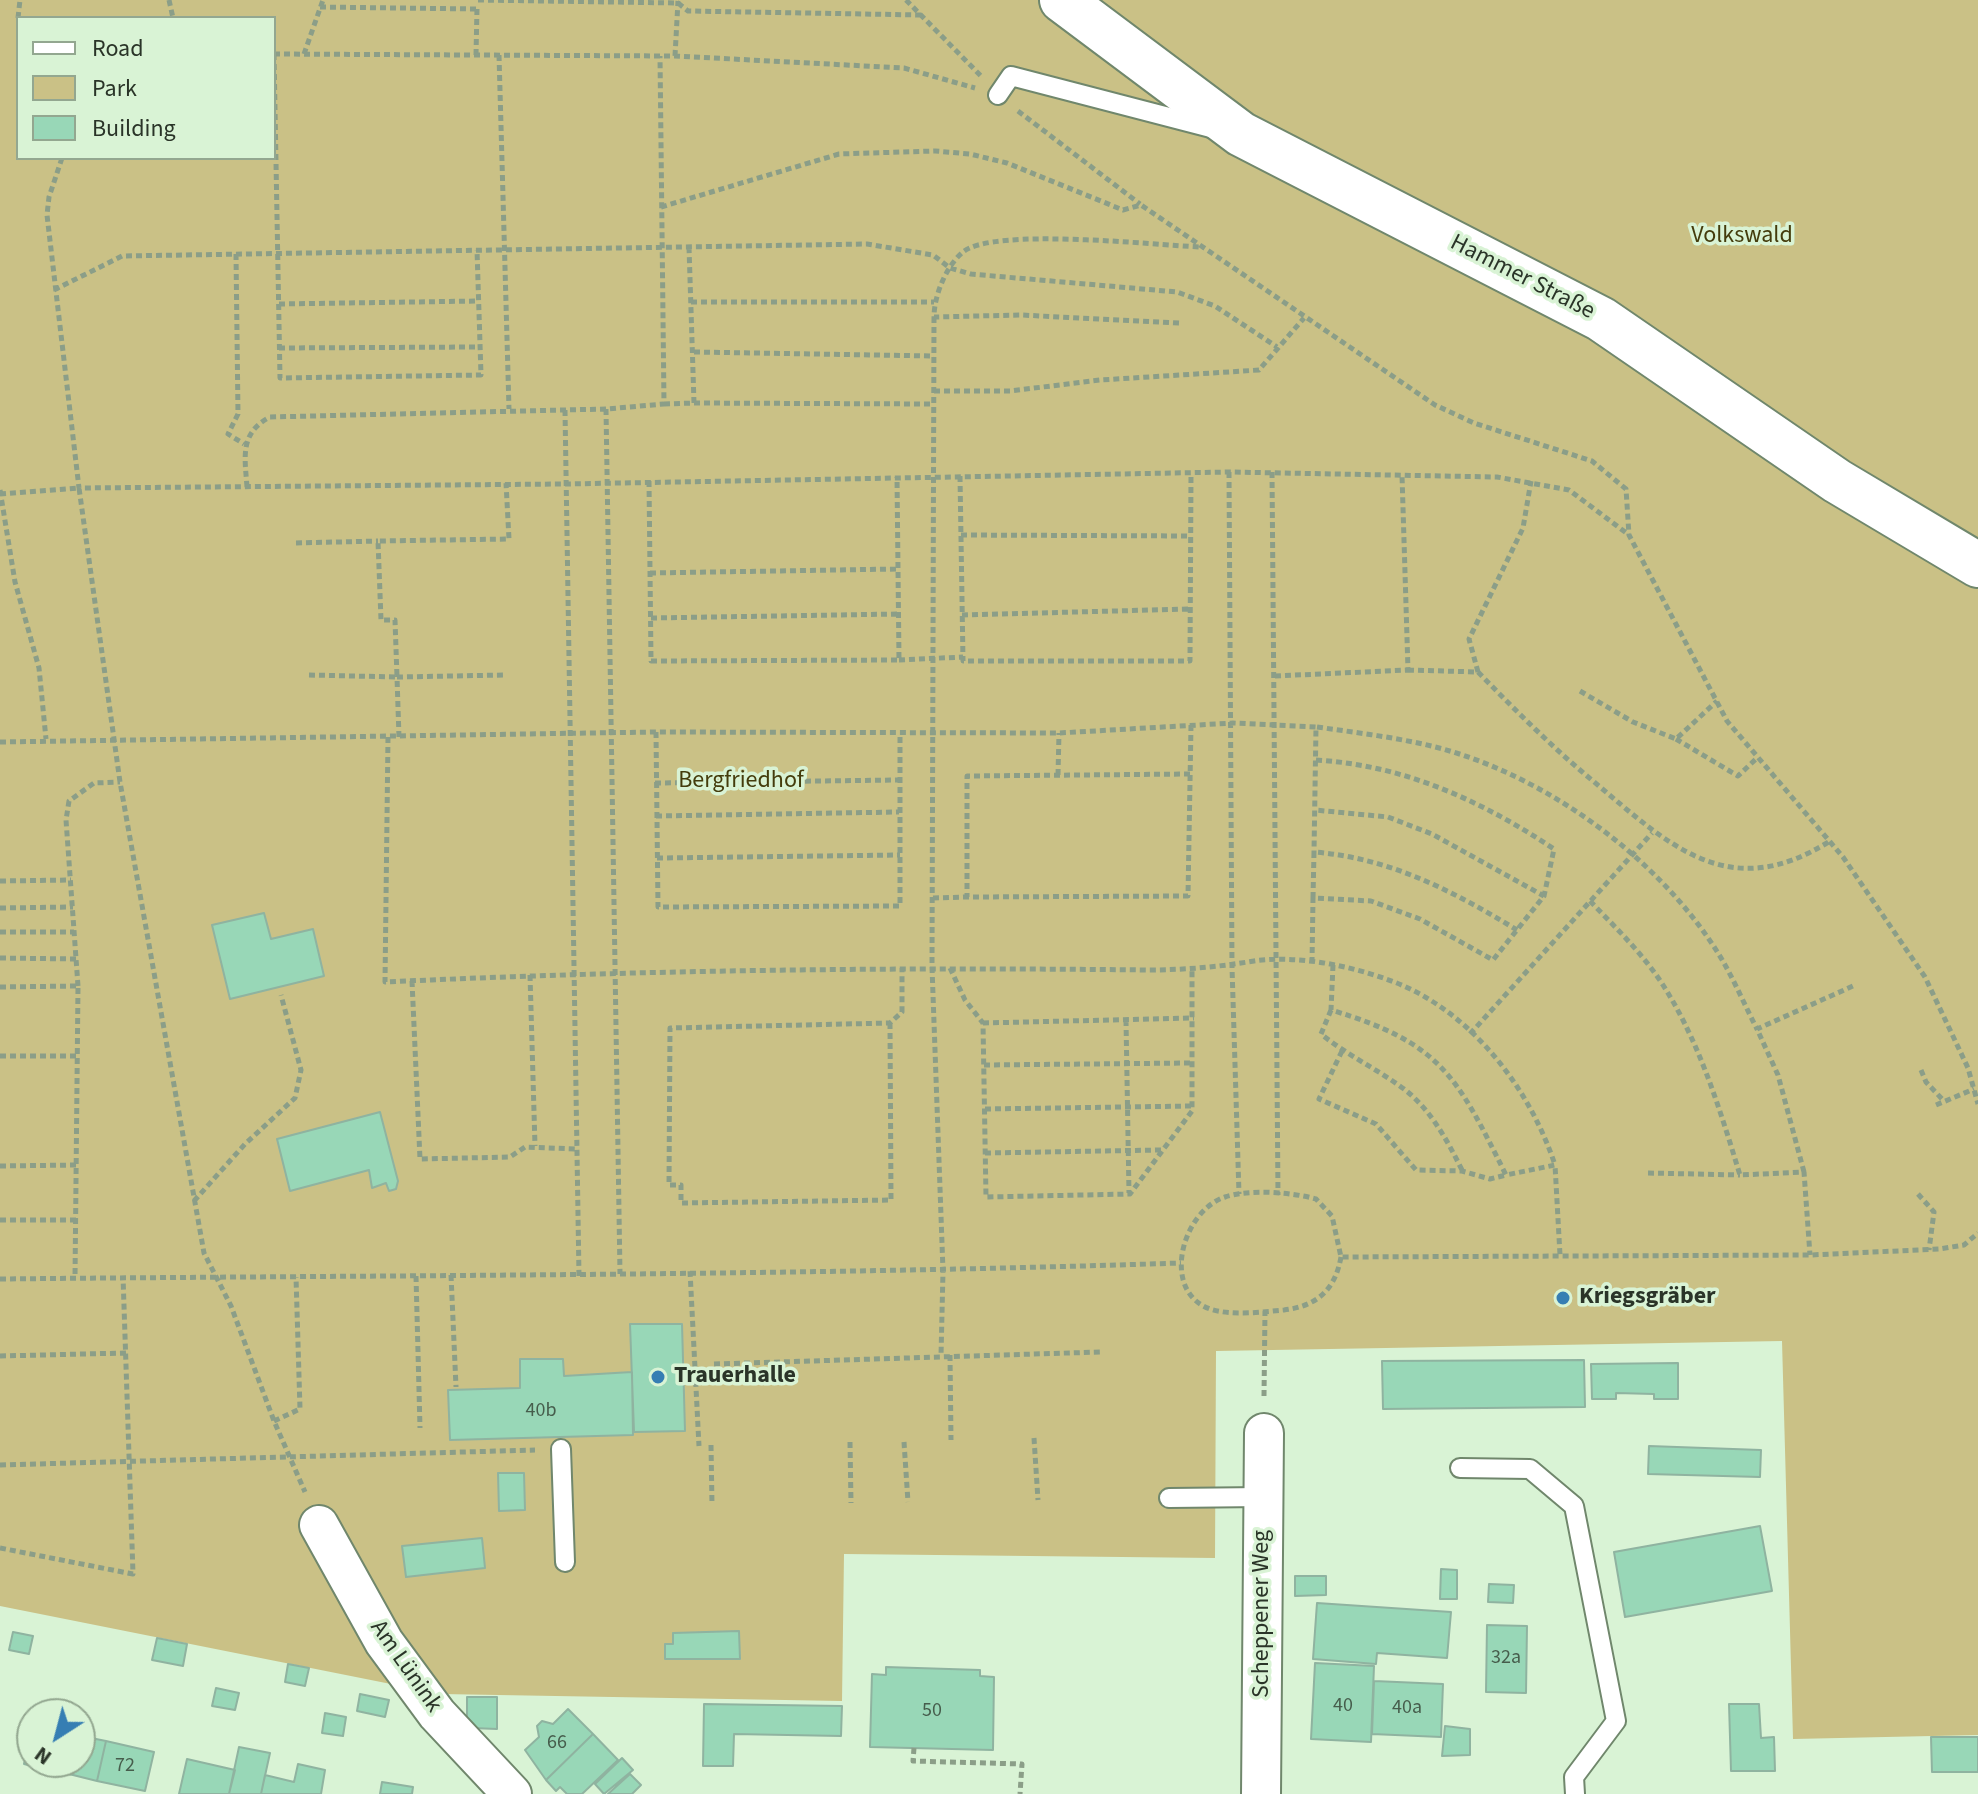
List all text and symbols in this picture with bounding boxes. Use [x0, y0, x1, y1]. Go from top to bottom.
legend [16, 16, 276, 160]
text: Road [92, 31, 144, 66]
text: Park [92, 71, 137, 106]
text: Building [92, 111, 176, 146]
park label: Volkswald [1691, 223, 1793, 251]
street label: Hammer Straße [1445, 229, 1599, 327]
park label: Bergfriedhof [678, 768, 804, 796]
place label: Kriegsgräber [1579, 1284, 1716, 1312]
marker: Kriegsgräber [1554, 1289, 1572, 1307]
place label: Trauerhalle [674, 1363, 796, 1391]
marker: Trauerhalle [649, 1368, 667, 1386]
house number: 40b [526, 1400, 556, 1424]
street label: Scheppener Weg [1249, 1530, 1277, 1698]
street label: Am Lünink [363, 1615, 447, 1719]
house number: 32a [1491, 1647, 1521, 1671]
house number: 40 [1333, 1695, 1353, 1719]
house number: 40a [1392, 1697, 1422, 1721]
north arrow [16, 1698, 96, 1778]
house number: 50 [922, 1700, 942, 1724]
house number: 66 [547, 1732, 567, 1756]
text: N [28, 1739, 58, 1773]
house number: 72 [115, 1755, 135, 1779]

